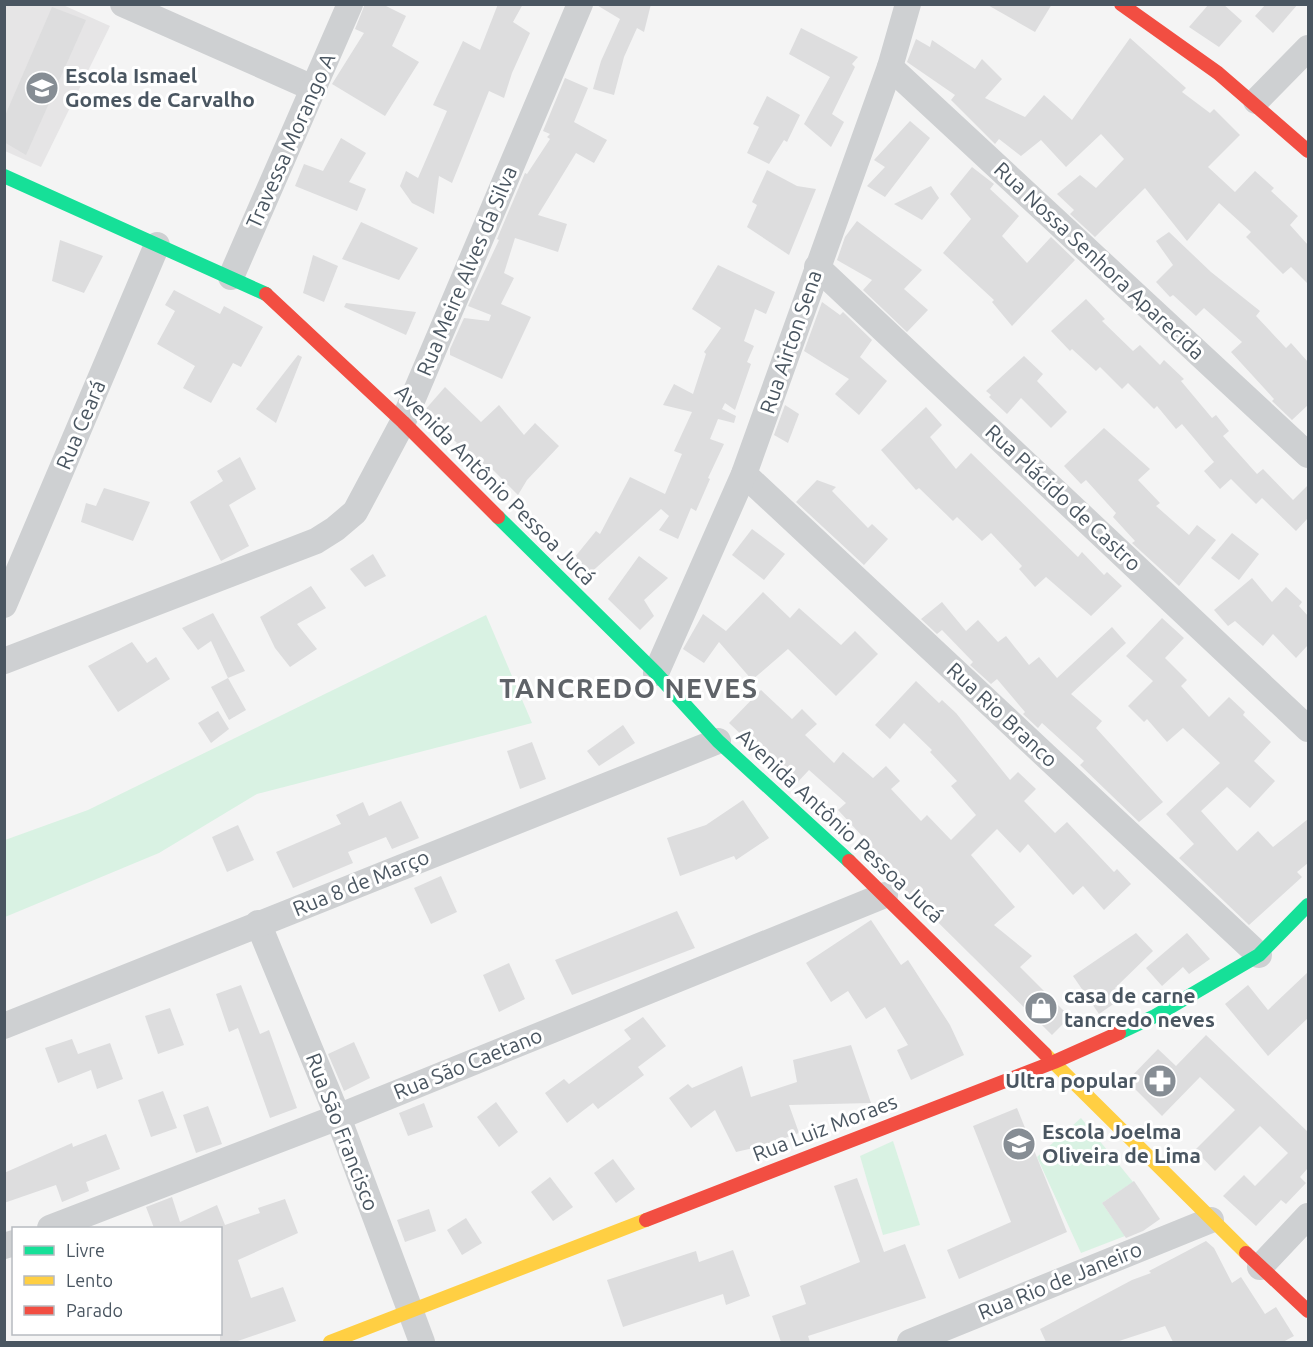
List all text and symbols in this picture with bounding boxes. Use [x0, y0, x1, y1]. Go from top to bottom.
street label: Travessa Morango A [241, 49, 340, 232]
place label: Escola Ismael Gomes de Carvalho [65, 63, 255, 111]
school or university icon: Escola Ismael Gomes de Carvalho [24, 70, 60, 106]
street label: Rua Nossa Senhora Aparecida [990, 157, 1210, 364]
street label: Rua Meire Alves da Silva [411, 162, 521, 379]
street label: Rua Airton Sena [754, 267, 826, 417]
street label: Rua Ceará [51, 376, 110, 473]
street label: Avenida Antônio Pessoa Jucá [391, 379, 601, 589]
street label: Rua Plácido de Castro [981, 419, 1146, 576]
street label: Rua Rio Branco [943, 657, 1063, 771]
district label: TANCREDO NEVES [499, 673, 759, 703]
street label: Avenida Antônio Pessoa Jucá [733, 723, 949, 927]
street label: Rua 8 de Março [289, 844, 432, 920]
place label: casa de carne tancredo neves [1064, 983, 1215, 1031]
shop icon: casa de carne tancredo neves [1023, 990, 1059, 1026]
street label: Rua São Caetano [390, 1022, 545, 1104]
street label: Rua São Francisco [302, 1049, 384, 1214]
pharmacy icon: Ultra popular [1142, 1063, 1178, 1099]
place label: Ultra popular [1005, 1068, 1137, 1092]
street label: Rua Luiz Moraes [749, 1088, 900, 1166]
place label: Escola Joelma Oliveira de Lima [1042, 1119, 1201, 1167]
school or university icon: Escola Joelma Oliveira de Lima [1001, 1126, 1037, 1162]
legend [12, 1227, 222, 1335]
street label: Rua Rio de Janeiro [974, 1236, 1145, 1324]
text: Livre [66, 1240, 105, 1260]
text: Lento [66, 1270, 113, 1290]
text: Parado [66, 1300, 123, 1320]

